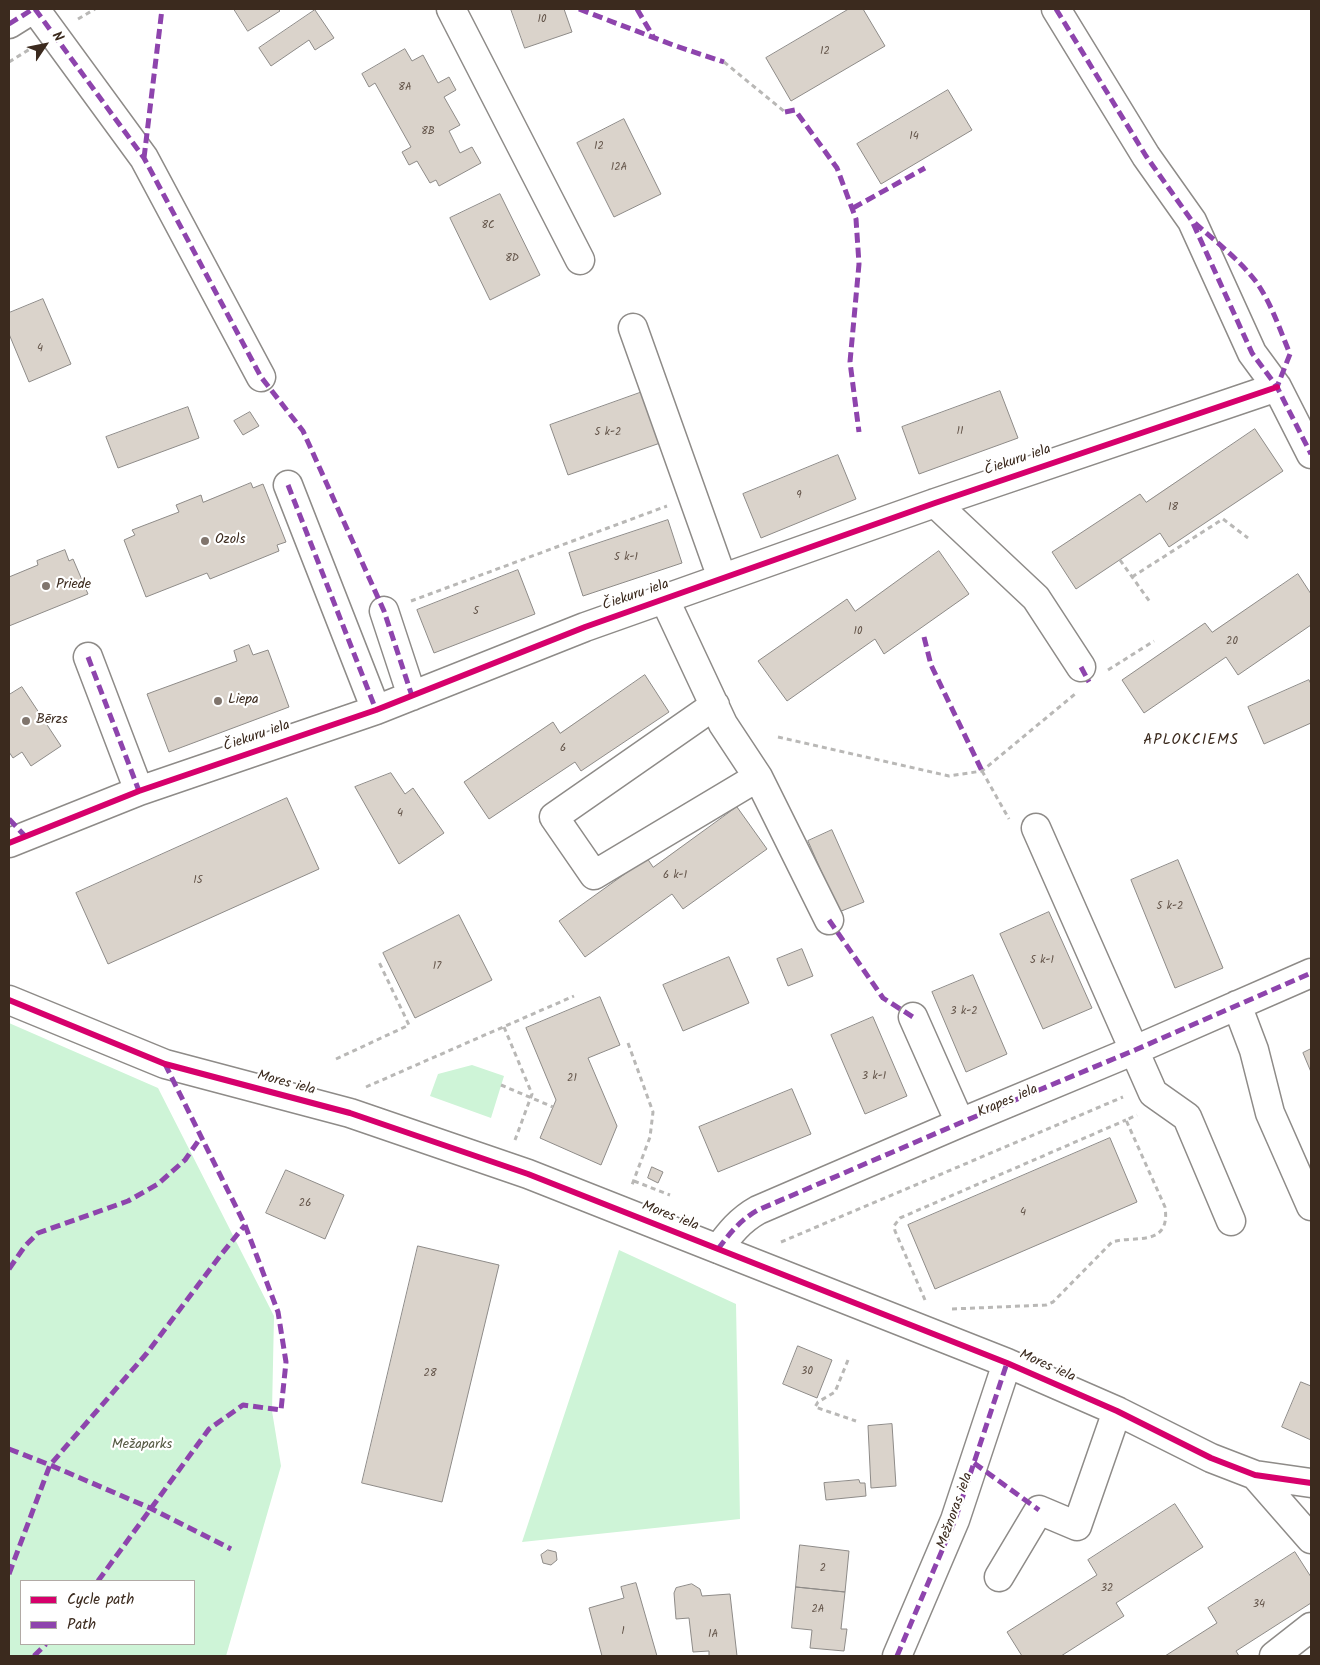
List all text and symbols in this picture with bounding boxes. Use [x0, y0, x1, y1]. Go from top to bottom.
house number: 10 [538, 13, 546, 27]
north arrow [20, 20, 70, 70]
text: N [46, 27, 69, 46]
house number: 12 [820, 45, 830, 59]
house number: 8A [398, 81, 412, 95]
house number: 8B [421, 125, 435, 139]
house number: 14 [909, 130, 919, 144]
house number: 12 [594, 140, 604, 154]
house number: 12A [611, 161, 627, 175]
house number: 8C [481, 219, 495, 233]
house number: 8D [505, 252, 519, 266]
house number: 4 [37, 342, 43, 356]
house number: 11 [957, 425, 963, 439]
house number: 5 k-2 [595, 426, 621, 440]
street label: Čiekuru iela [983, 442, 1053, 480]
house number: 9 [796, 489, 802, 503]
house number: 18 [1168, 501, 1178, 515]
place label: Ozols [215, 533, 245, 549]
marker: Ozols [199, 535, 211, 547]
house number: 5 k-1 [614, 551, 638, 565]
street label: Čiekuru iela [601, 577, 671, 615]
place label: Priede [56, 578, 91, 594]
marker: Priede [40, 580, 52, 592]
house number: 5 [473, 605, 479, 619]
house number: 10 [854, 625, 862, 639]
house number: 20 [1226, 635, 1238, 649]
place label: Liepa [228, 693, 259, 709]
marker: Liepa [212, 695, 224, 707]
place label: Bērzs [36, 713, 68, 729]
marker: Bērzs [20, 715, 32, 727]
street label: Čiekuru iela [222, 718, 292, 756]
district label: APLOKCIEMS [1142, 732, 1240, 750]
house number: 6 [560, 742, 566, 756]
house number: 4 [397, 807, 403, 821]
house number: 6 k-1 [663, 869, 687, 883]
house number: 15 [193, 874, 203, 888]
house number: 5 k-2 [1157, 900, 1183, 914]
house number: 5 k-1 [1030, 954, 1054, 968]
house number: 17 [433, 960, 441, 974]
house number: 3 k-2 [950, 1005, 978, 1019]
street label: Mores iela [255, 1068, 317, 1100]
house number: 3 k-1 [862, 1070, 886, 1084]
house number: 21 [567, 1072, 577, 1086]
street label: Krapes iela [975, 1082, 1041, 1122]
house number: 26 [299, 1197, 311, 1211]
street label: Mores iela [639, 1198, 701, 1236]
house number: 4 [1020, 1206, 1026, 1220]
street label: Mores iela [1016, 1347, 1078, 1387]
house number: 30 [801, 1365, 813, 1379]
house number: 28 [423, 1367, 437, 1381]
park label: Mežaparks [112, 1438, 172, 1454]
street label: Mežnoras iela [934, 1471, 978, 1551]
house number: 2 [820, 1562, 826, 1576]
legend [20, 1580, 195, 1645]
house number: 32 [1101, 1582, 1113, 1596]
text: Cycle path [67, 1588, 134, 1612]
house number: 34 [1253, 1598, 1265, 1612]
house number: 2A [811, 1603, 825, 1617]
text: Path [67, 1613, 96, 1637]
house number: 1 [621, 1625, 625, 1639]
house number: 1A [708, 1628, 718, 1642]

